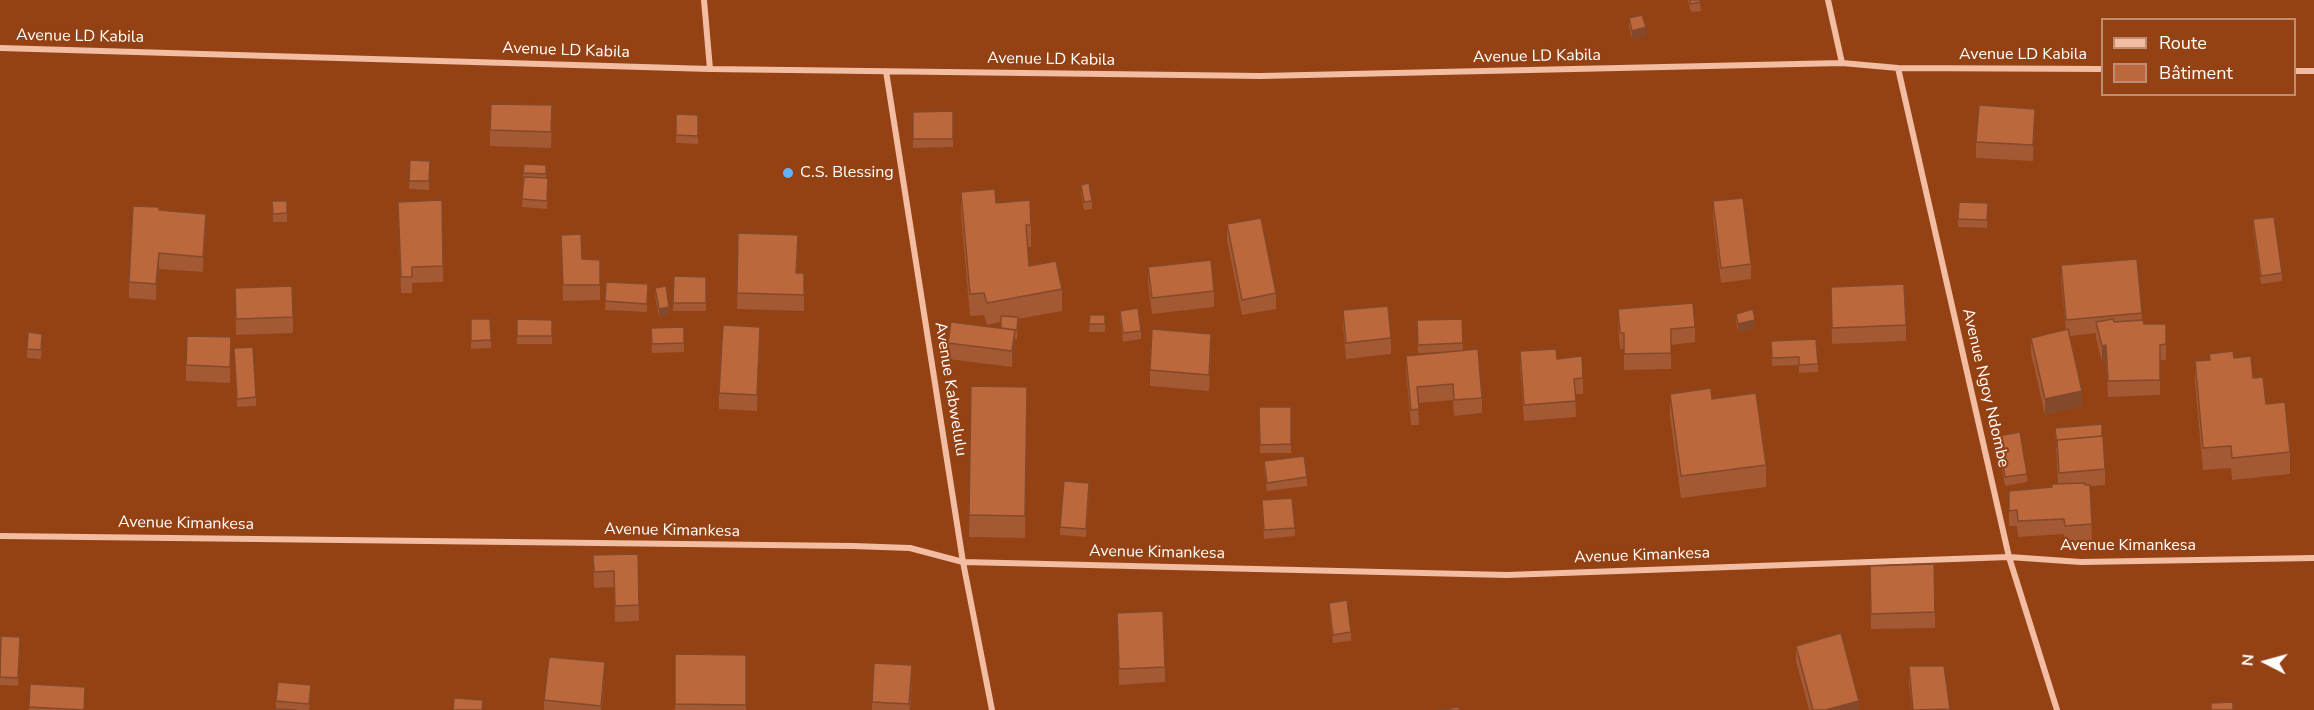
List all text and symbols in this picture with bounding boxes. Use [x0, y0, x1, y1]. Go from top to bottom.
legend [2101, 18, 2296, 96]
street label: Avenue LD Kabila [16, 26, 144, 48]
text: Route [2159, 31, 2207, 55]
street label: Avenue LD Kabila [502, 39, 630, 63]
street label: Avenue LD Kabila [1959, 45, 2087, 65]
street label: Avenue LD Kabila [1473, 46, 1601, 68]
street label: Avenue LD Kabila [987, 49, 1115, 71]
text: Bâtiment [2159, 61, 2233, 85]
place label: C.S. Blessing [800, 163, 894, 183]
marker: C.S. Blessing [781, 166, 795, 180]
street label: Avenue Ngoy Ndombe [1957, 307, 2013, 469]
street label: Avenue Kabwelulu [930, 321, 970, 457]
street label: Avenue Kimankesa [118, 513, 254, 535]
street label: Avenue Kimankesa [604, 520, 740, 542]
street label: Avenue Kimankesa [2060, 536, 2196, 556]
street label: Avenue Kimankesa [1089, 542, 1225, 564]
street label: Avenue Kimankesa [1574, 544, 1710, 568]
north arrow [2236, 632, 2296, 692]
text: N [2237, 653, 2260, 667]

